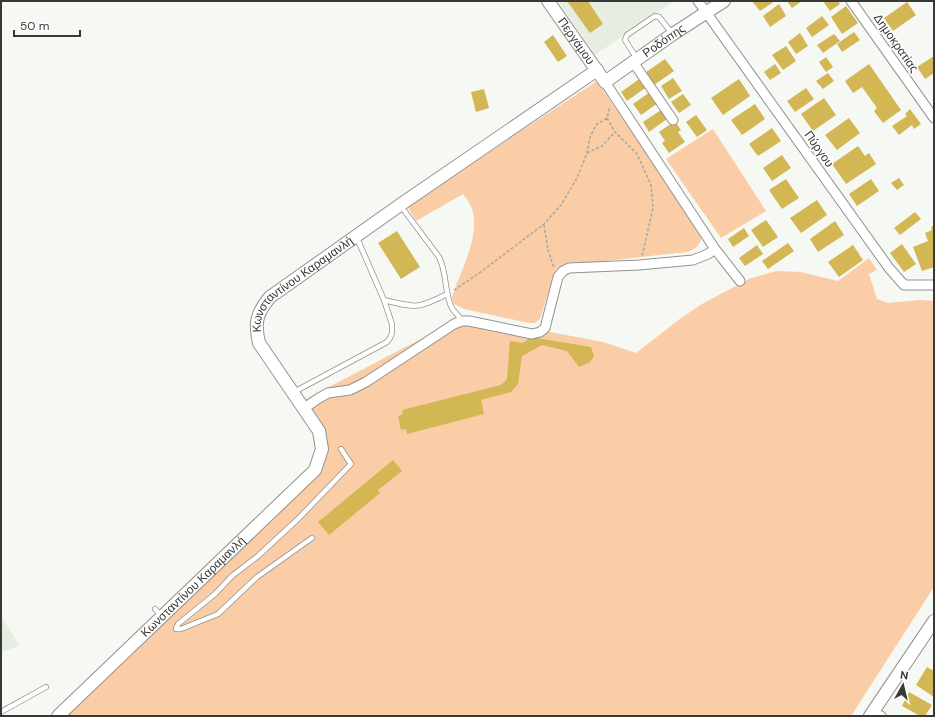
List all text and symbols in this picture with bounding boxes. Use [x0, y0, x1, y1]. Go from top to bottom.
street label: Δημοκρατίας [870, 10, 922, 76]
scale bar [14, 12, 80, 38]
street label: Περγάμου [554, 14, 598, 68]
text: 50 m [20, 18, 49, 34]
street label: Ροδόπης [639, 20, 688, 61]
street label: Πύργου [801, 127, 837, 171]
street label: Κωνσταντίνου Καραμανλή [249, 233, 356, 333]
street label: Κωνσταντίνου Καραμανλή [137, 533, 249, 641]
north arrow [883, 665, 923, 705]
text: N [899, 668, 909, 683]

